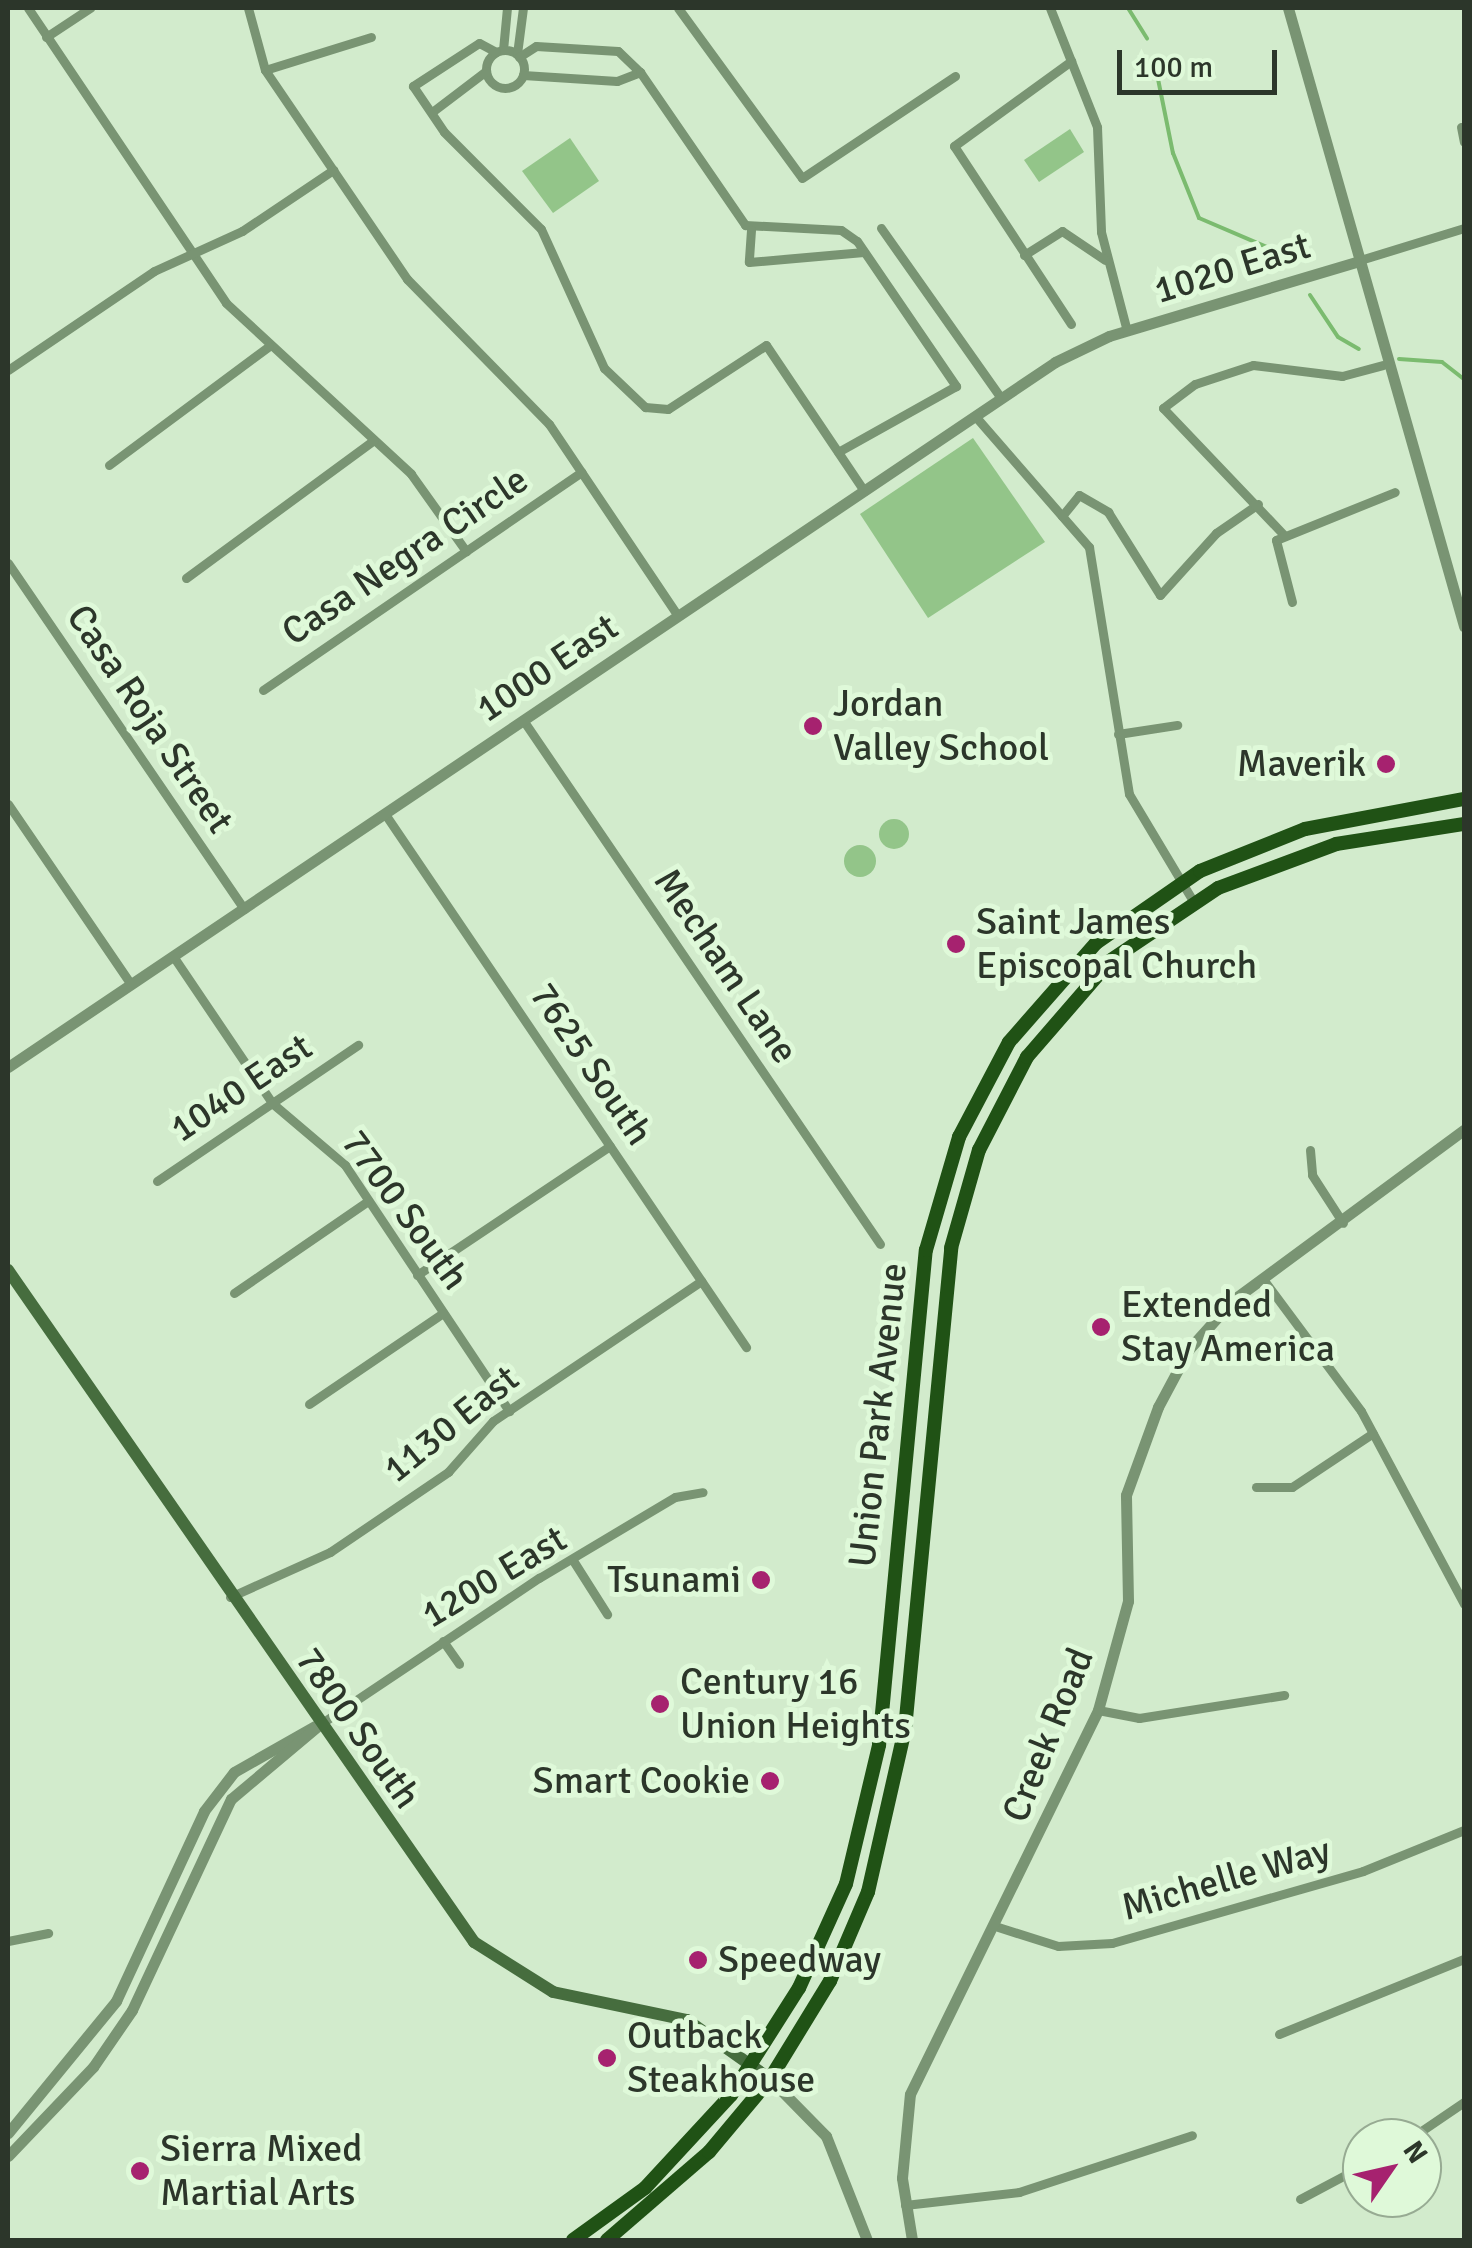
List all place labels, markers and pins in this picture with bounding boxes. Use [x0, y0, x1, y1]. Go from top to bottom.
place label: Jordan Valley School [833, 681, 1049, 771]
marker: Jordan Valley School [802, 715, 824, 737]
place label: Maverik [1237, 741, 1366, 787]
marker: Maverik [1375, 753, 1397, 775]
place label: Saint James Episcopal Church [976, 899, 1257, 988]
marker: Saint James Episcopal Church [945, 933, 967, 955]
place label: Extended Stay America [1121, 1282, 1335, 1372]
marker: Extended Stay America [1090, 1316, 1112, 1338]
place label: Tsunami [607, 1557, 741, 1603]
marker: Tsunami [750, 1569, 772, 1591]
place label: Century 16 Union Heights [680, 1659, 911, 1748]
marker: Century 16 Union Heights [649, 1693, 671, 1715]
place label: Smart Cookie [533, 1758, 750, 1804]
marker: Smart Cookie [759, 1770, 781, 1792]
place label: Speedway [718, 1937, 881, 1983]
marker: Speedway [687, 1949, 709, 1971]
place label: Outback Steakhouse [627, 2013, 815, 2102]
marker: Outback Steakhouse [596, 2047, 618, 2069]
place label: Sierra Mixed Martial Arts [160, 2126, 362, 2216]
marker: Sierra Mixed Martial Arts [129, 2160, 151, 2182]

